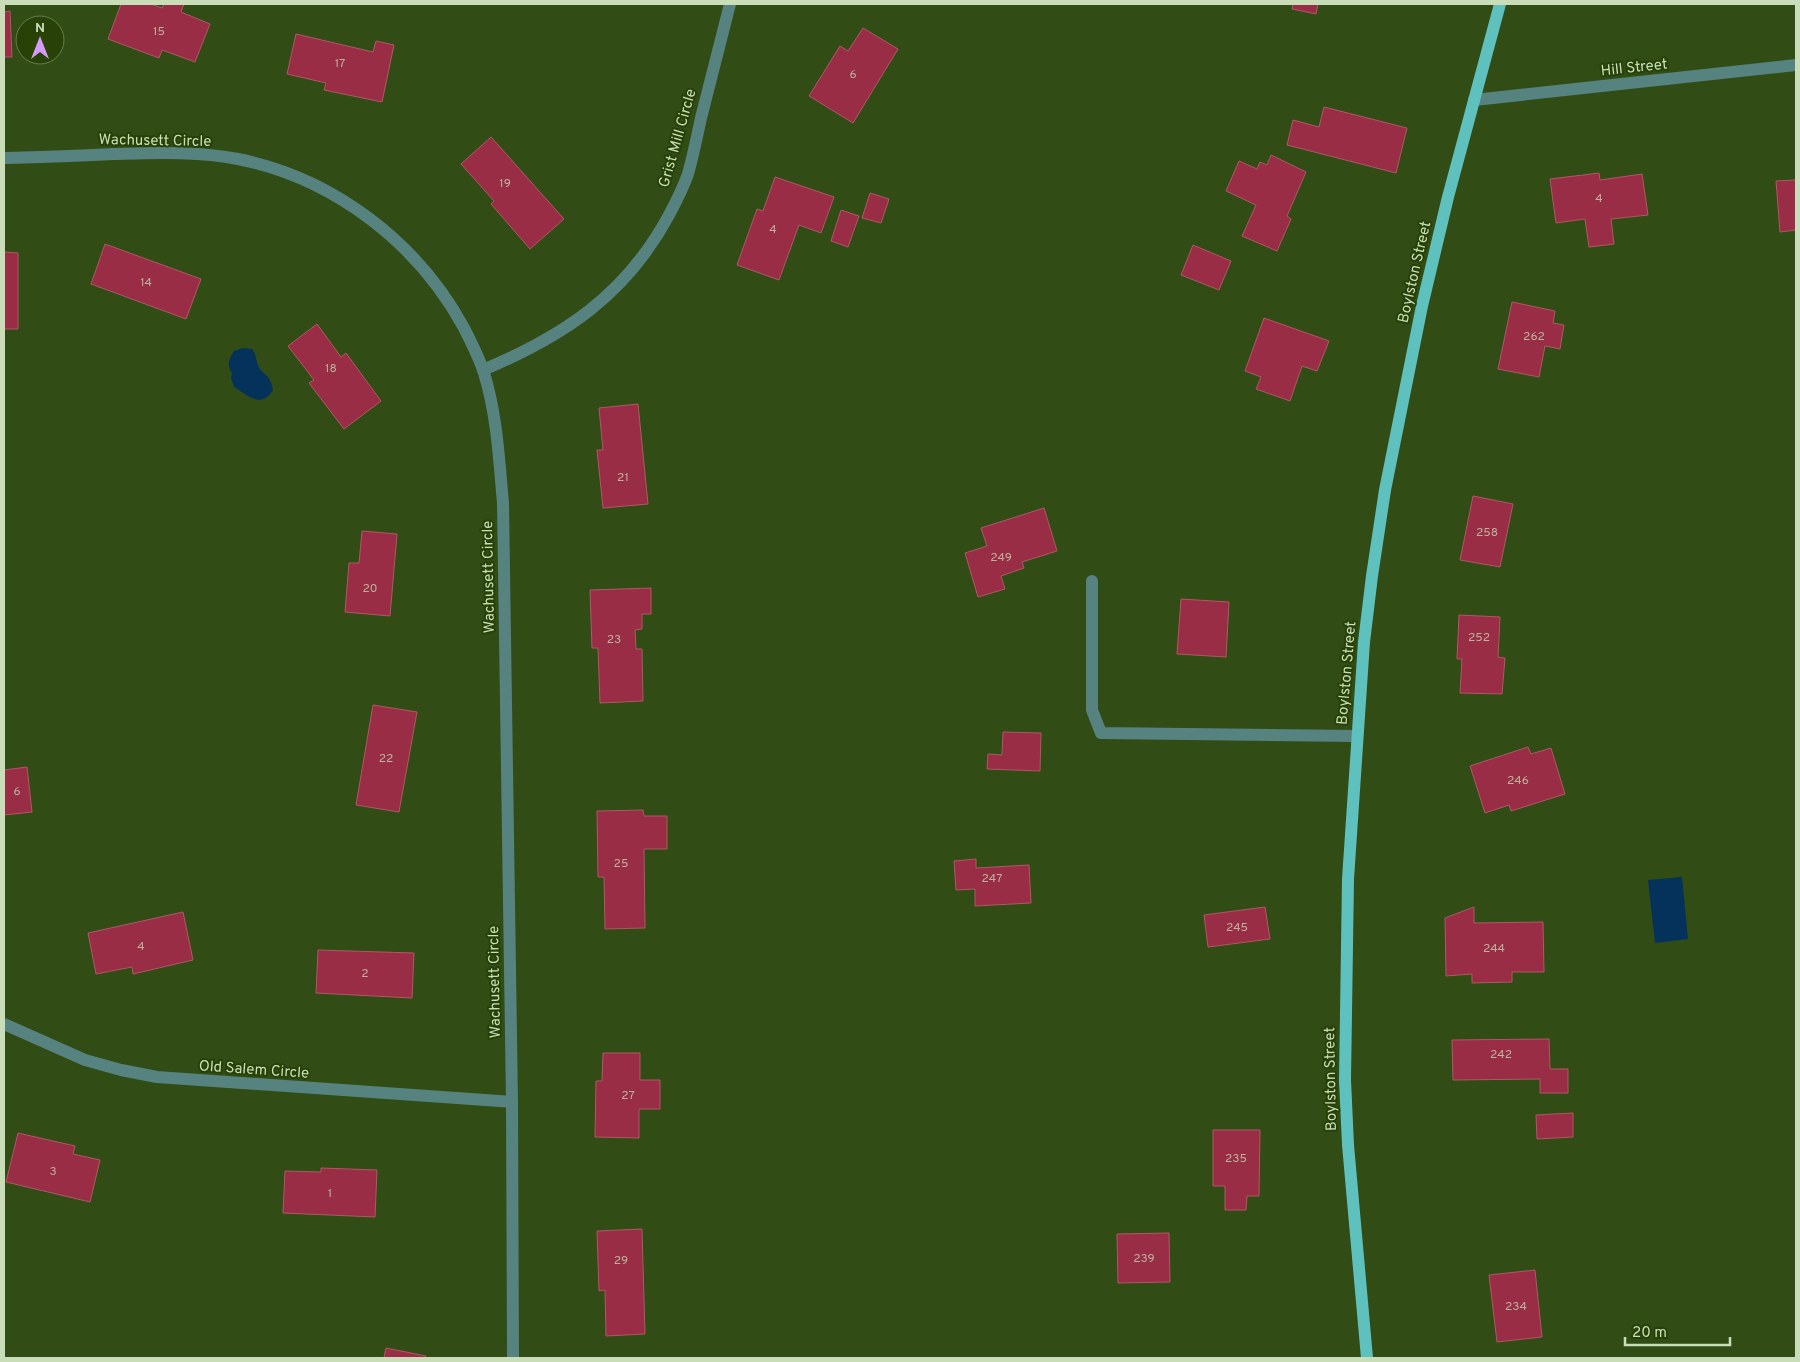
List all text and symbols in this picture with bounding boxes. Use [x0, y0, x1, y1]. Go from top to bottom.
north arrow [15, 15, 65, 65]
text: N [35, 20, 45, 37]
house number: 15 [153, 24, 165, 40]
house number: 17 [335, 56, 345, 72]
street label: Hill Street [1600, 56, 1668, 81]
house number: 6 [849, 67, 857, 83]
street label: Grist Mill Circle [655, 87, 702, 190]
street label: Wachusett Circle [98, 131, 211, 152]
house number: 19 [499, 176, 511, 192]
house number: 4 [1595, 191, 1603, 207]
street label: Boylston Street [1394, 219, 1436, 325]
house number: 4 [769, 222, 777, 238]
house number: 14 [140, 275, 152, 291]
house number: 262 [1523, 329, 1545, 345]
house number: 18 [325, 361, 337, 377]
house number: 21 [617, 470, 629, 486]
street label: Wachusett Circle [479, 520, 500, 633]
house number: 258 [1476, 525, 1498, 541]
house number: 249 [990, 550, 1012, 566]
house number: 20 [362, 581, 378, 597]
street label: Boylston Street [1333, 620, 1361, 726]
house number: 252 [1468, 630, 1490, 646]
house number: 23 [607, 632, 621, 648]
house number: 22 [379, 751, 393, 767]
house number: 246 [1507, 773, 1529, 789]
house number: 6 [13, 784, 21, 800]
house number: 25 [614, 856, 628, 872]
house number: 247 [982, 871, 1002, 887]
house number: 245 [1226, 920, 1248, 936]
street label: Wachusett Circle [485, 925, 506, 1038]
house number: 4 [137, 939, 145, 955]
house number: 244 [1483, 941, 1505, 957]
house number: 2 [361, 966, 369, 982]
street label: Boylston Street [1321, 1027, 1342, 1131]
house number: 242 [1490, 1047, 1512, 1063]
street label: Old Salem Circle [198, 1057, 310, 1084]
house number: 27 [621, 1088, 635, 1104]
house number: 235 [1225, 1151, 1247, 1167]
house number: 3 [49, 1164, 57, 1180]
house number: 1 [328, 1186, 332, 1202]
house number: 239 [1133, 1251, 1155, 1267]
house number: 29 [614, 1253, 628, 1269]
house number: 234 [1505, 1299, 1527, 1315]
scale bar [1625, 1314, 1730, 1346]
text: 20 m [1632, 1324, 1667, 1343]

